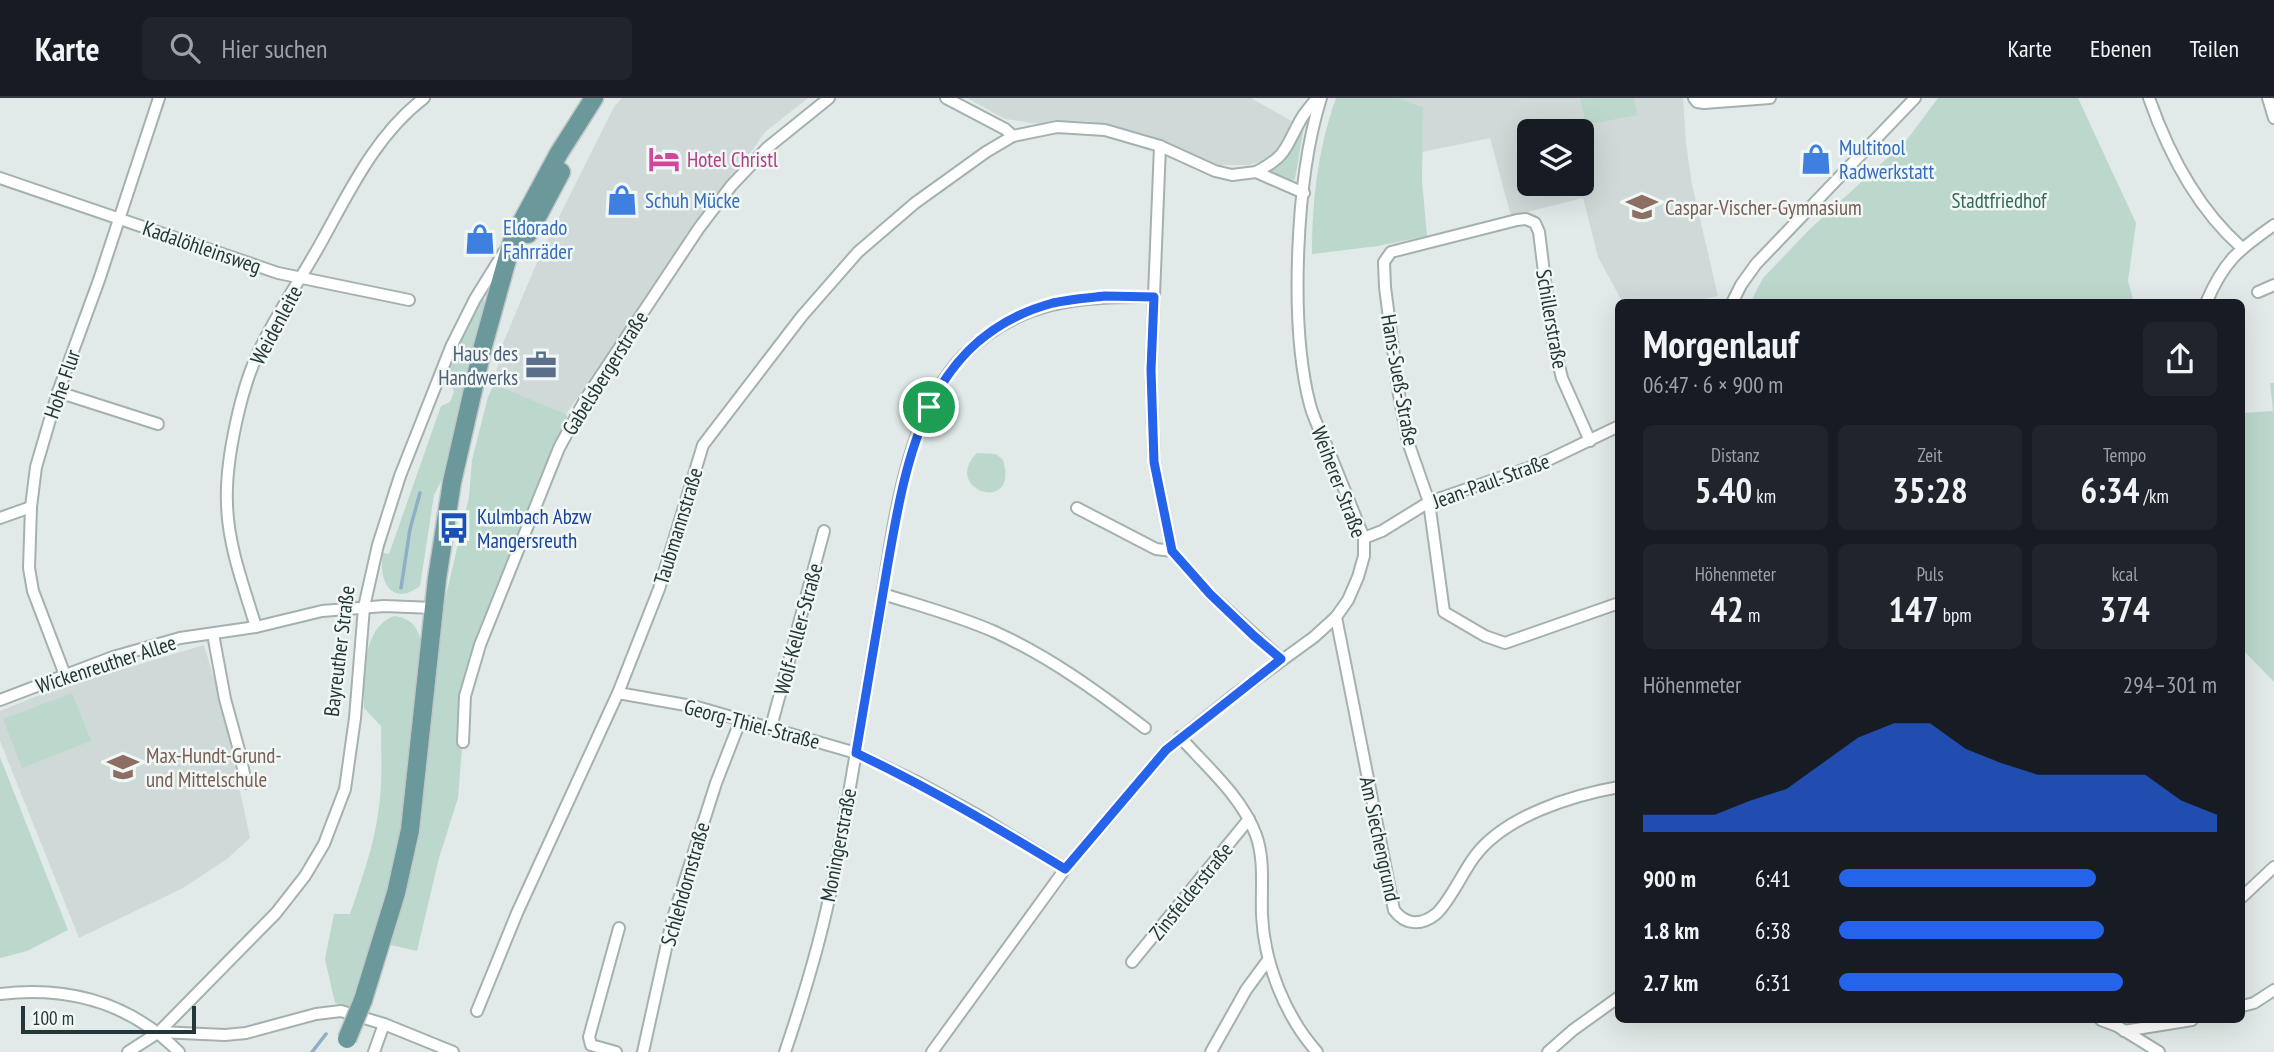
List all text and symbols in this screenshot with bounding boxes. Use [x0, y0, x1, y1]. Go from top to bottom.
search box [142, 17, 632, 80]
text: Karte [35, 27, 100, 70]
icon: search [166, 29, 204, 67]
text: Hier suchen [222, 32, 327, 65]
text: Karte [2008, 33, 2052, 64]
text: Ebenen [2090, 33, 2152, 64]
text: Teilen [2190, 33, 2239, 64]
map controls [1517, 119, 1594, 196]
button: layers [1517, 119, 1594, 196]
place label: Multitool Radwerkstatt [1839, 134, 1934, 185]
hotel icon: Hotel Christl [647, 142, 681, 176]
shop icon: Multitool Radwerkstatt [1799, 142, 1833, 176]
place label: Hotel Christl [687, 146, 778, 173]
shop icon: Schuh Mücke [605, 183, 639, 217]
place label: Schuh Mücke [645, 187, 740, 214]
park label: Stadtfriedhof [1951, 187, 2047, 214]
school or university icon: Caspar-Vischer-Gymnasium [1625, 190, 1659, 224]
place label: Caspar-Vischer-Gymnasium [1665, 194, 1862, 221]
street label: Kadalöhleinsweg [139, 214, 265, 280]
place label: Eldorado Fahrräder [503, 214, 573, 265]
shop icon: Eldorado Fahrräder [463, 222, 497, 256]
street label: Schillerstraße [1530, 267, 1574, 371]
street label: Weidenleite [244, 281, 308, 369]
street label: Gabelsbergerstraße [556, 306, 654, 440]
street label: Hans-Sueß-Straße [1375, 312, 1425, 448]
text: Morgenlauf [1643, 319, 1798, 368]
button: share [2143, 322, 2217, 396]
place label: Haus des Handwerks [438, 340, 518, 391]
street label: Hohe Flur [38, 346, 86, 422]
office icon: Haus des Handwerks [524, 348, 558, 382]
text: 06:47 · 6 × 900 m [1643, 370, 1783, 399]
pin [899, 377, 959, 437]
icon: arrive [910, 388, 948, 426]
street label: Weiherer Straße [1305, 423, 1373, 541]
text: Distanz [1711, 443, 1760, 467]
text: Zeit [1918, 443, 1942, 467]
text: Tempo [2103, 443, 2146, 467]
street label: Jean-Paul-Straße [1428, 447, 1553, 515]
street label: Taubmannstraße [647, 464, 709, 588]
text: 5.40 [1695, 467, 1752, 513]
text: 35:28 [1892, 467, 1968, 513]
text: 6:34 [2080, 467, 2139, 513]
text: km [1752, 484, 1776, 508]
text: /km [2139, 484, 2169, 508]
place label: Kulmbach Abzw Mangersreuth [477, 503, 592, 554]
bus stop icon: Kulmbach Abzw Mangersreuth [437, 511, 471, 545]
street label: Wolf-Keller-Straße [767, 560, 829, 698]
text: Höhenmeter [1695, 562, 1776, 586]
text: Puls [1916, 562, 1944, 586]
text: kcal [2112, 562, 2138, 586]
street label: Bayreuther Straße [318, 584, 360, 718]
text: 42 [1710, 586, 1744, 632]
text: 147 [1888, 586, 1939, 632]
text: 374 [2100, 586, 2150, 632]
text: m [1744, 603, 1760, 627]
text: bpm [1939, 603, 1972, 627]
street label: Wickenreuther Allee [33, 629, 179, 699]
text: Höhenmeter [1643, 670, 1741, 699]
text: 294–301 m [2123, 670, 2217, 699]
street label: Georg-Thiel-Straße [681, 693, 823, 755]
place label: Max-Hundt-Grund- und Mittelschule [146, 742, 282, 793]
school or university icon: Max-Hundt-Grund- und Mittelschule [106, 750, 140, 784]
street label: Am Siechengrund [1354, 774, 1406, 904]
street label: Moningerstraße [814, 786, 862, 904]
street label: Schlehdornstraße [654, 819, 716, 949]
street label: Zinsfelderstraße [1143, 837, 1239, 945]
text: 900 m [1643, 864, 1696, 893]
text: 6:41 [1755, 864, 1791, 893]
text: 1.8 km [1643, 916, 1699, 945]
text: 6:38 [1755, 916, 1791, 945]
text: 2.7 km [1643, 968, 1698, 997]
text: 6:31 [1755, 968, 1791, 997]
scale bar [21, 1003, 196, 1035]
text: 100 m [32, 1006, 74, 1030]

